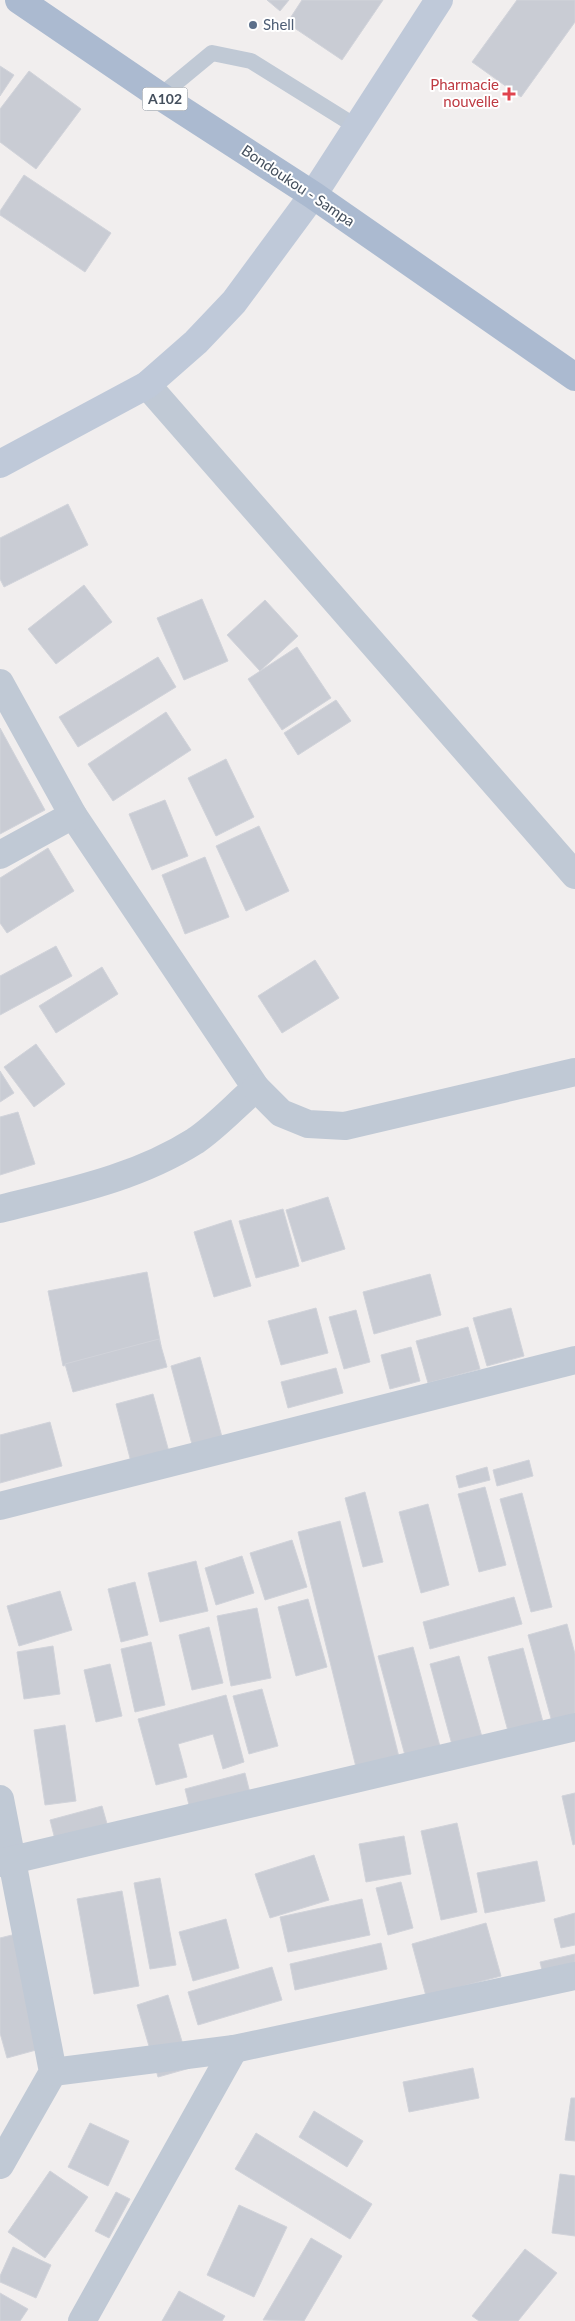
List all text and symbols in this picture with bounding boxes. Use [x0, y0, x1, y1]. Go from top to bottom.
place label: Shell [263, 15, 294, 33]
marker: Shell [247, 19, 259, 31]
place label: Pharmacie nouvelle [430, 75, 499, 110]
road number: A102 [142, 88, 188, 110]
marker: Pharmacie nouvelle [503, 88, 515, 100]
street label: Bondoukou - Sampa [239, 141, 359, 230]

